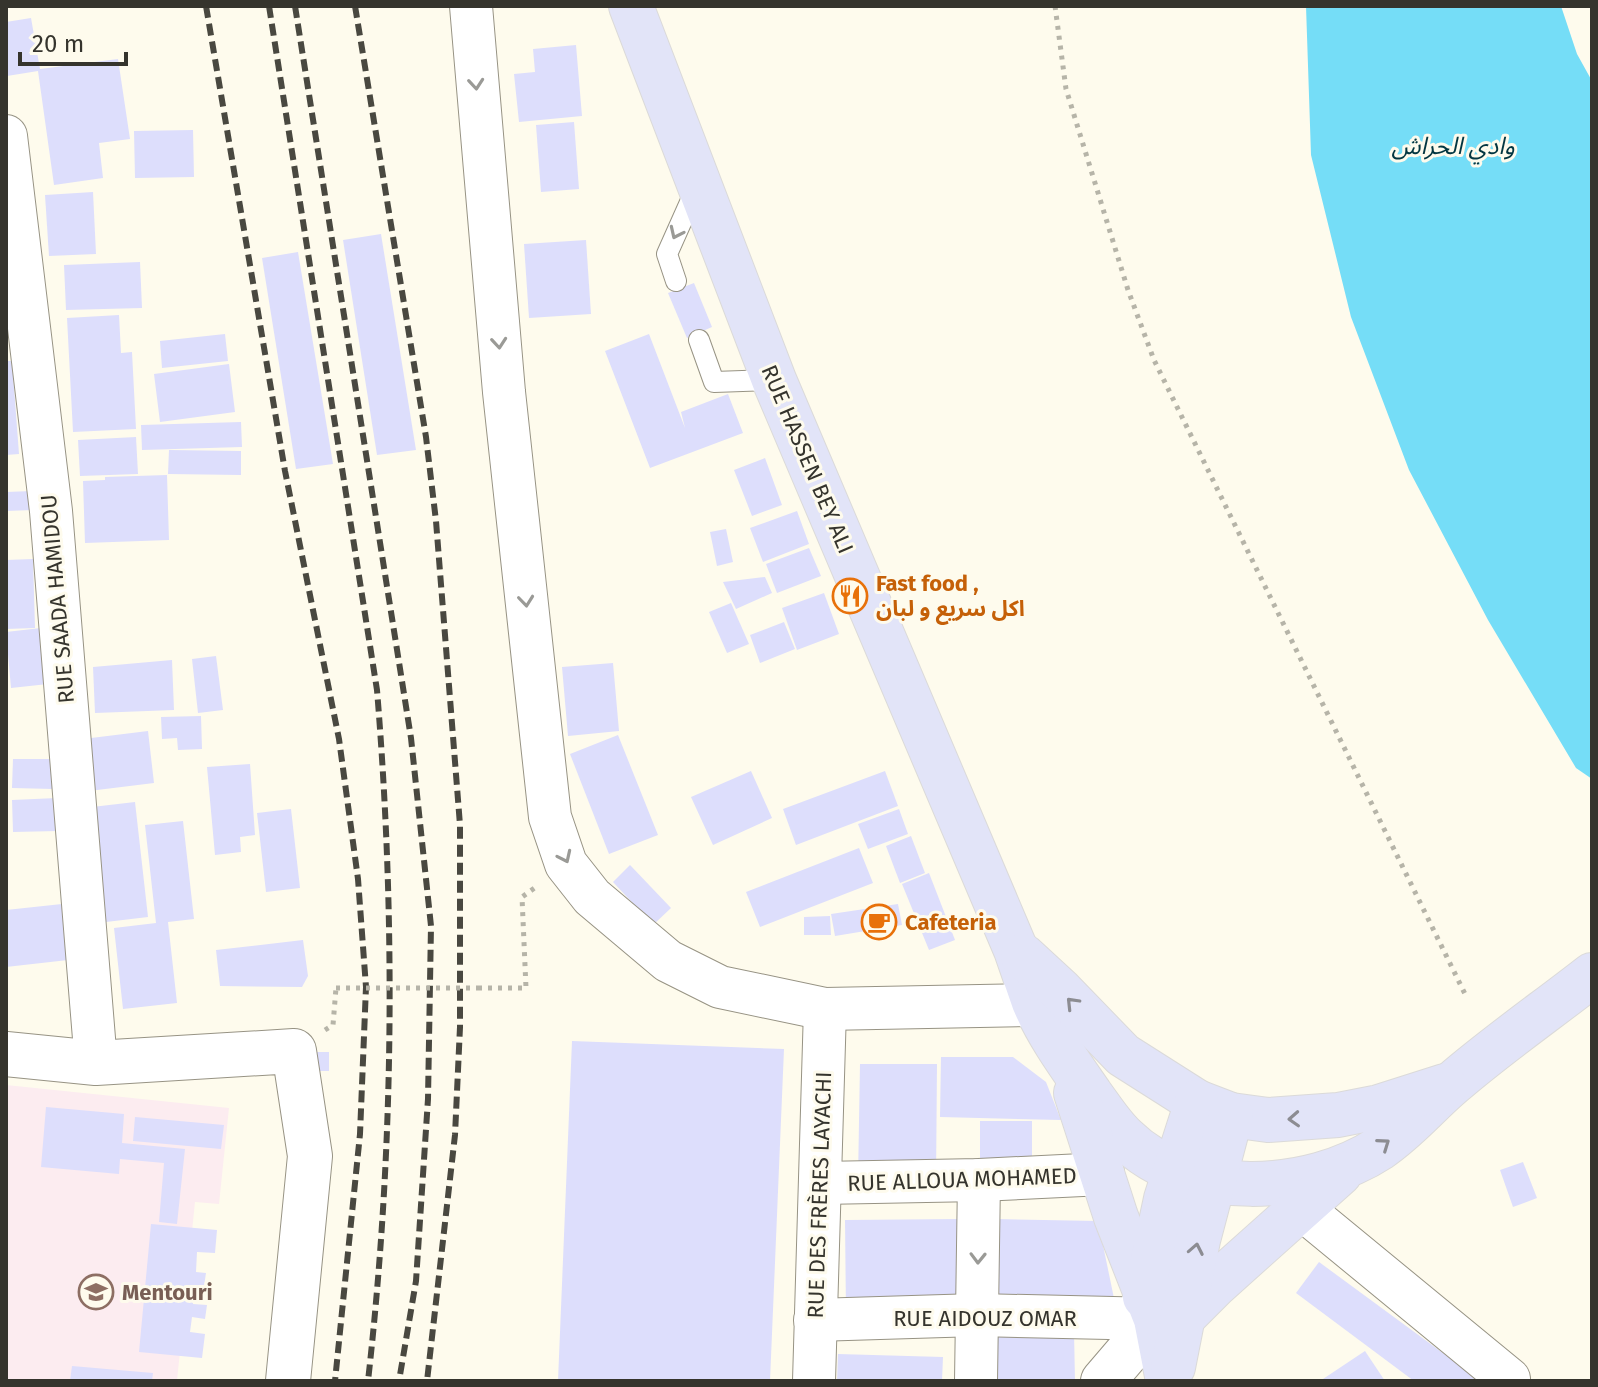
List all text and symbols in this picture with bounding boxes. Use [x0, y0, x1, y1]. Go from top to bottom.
scale bar [20, 16, 126, 66]
text: 20 m [32, 30, 84, 58]
one-way arrow [467, 78, 484, 91]
water label: وادي الحراش [1391, 132, 1515, 165]
one-way arrow [670, 225, 686, 239]
one-way arrow [490, 337, 507, 350]
street label: RUE HASSEN BEY ALI [756, 361, 859, 558]
street label: RUE SAADA HAMIDOU [35, 493, 80, 705]
place label: Fast food , اكل سريع و لبان [876, 570, 1025, 625]
restaurant icon: Fast food , اكل سريع و لبان [831, 577, 869, 615]
one-way arrow [518, 595, 535, 608]
one-way arrow [555, 849, 571, 863]
cafe icon: Cafeteria [860, 903, 898, 941]
place label: Cafeteria [905, 909, 997, 936]
one-way arrow [1067, 998, 1082, 1012]
street label: RUE DES FRÈRES LAYACHI [802, 1071, 837, 1319]
one-way arrow [1287, 1110, 1300, 1127]
one-way arrow [1376, 1139, 1390, 1154]
street label: RUE ALLOUA MOHAMED [847, 1162, 1077, 1197]
one-way arrow [1187, 1243, 1204, 1257]
one-way arrow [969, 1252, 987, 1265]
school or university icon: Mentouri [77, 1273, 115, 1311]
place label: Mentouri [122, 1279, 213, 1306]
street label: RUE AIDOUZ OMAR [893, 1305, 1077, 1332]

